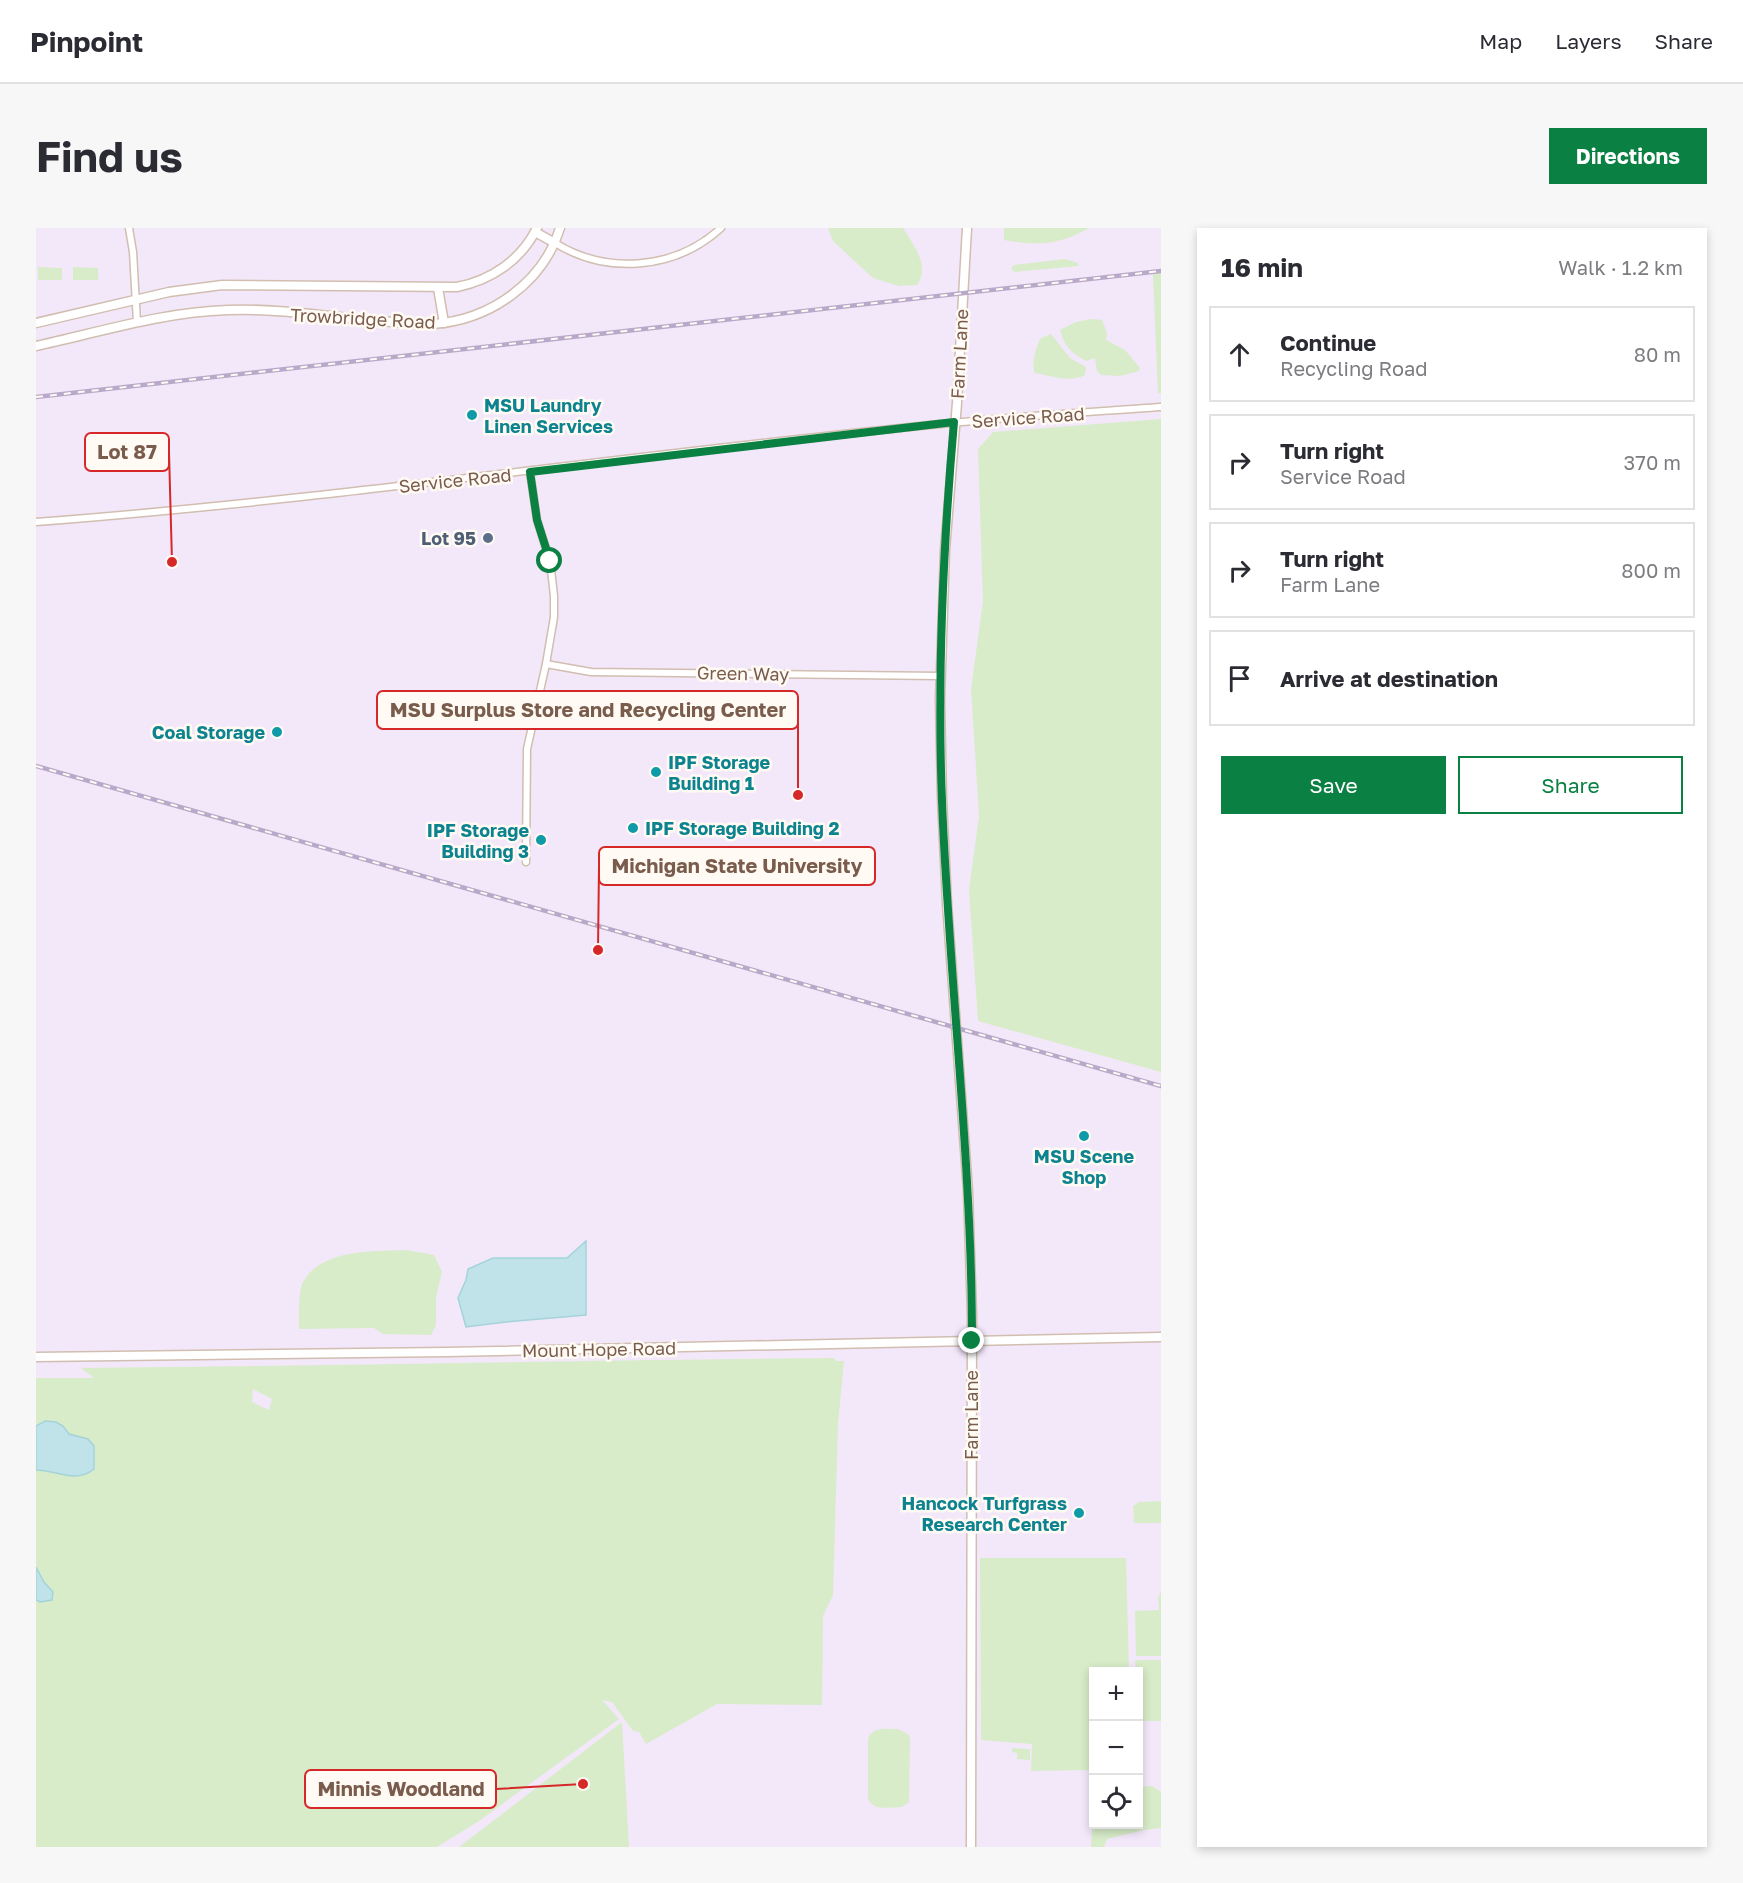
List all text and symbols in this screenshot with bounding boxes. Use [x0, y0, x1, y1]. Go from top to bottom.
text: Pinpoint [30, 25, 143, 58]
text: Map [1479, 28, 1522, 54]
text: Layers [1555, 28, 1622, 54]
text: Share [1655, 28, 1713, 54]
button: Directions [1549, 128, 1707, 184]
text: Find us [36, 131, 183, 181]
text: 16 min [1221, 252, 1303, 283]
text: Walk · 1.2 km [1558, 255, 1683, 279]
street label: Trowbridge Road [290, 303, 436, 333]
street label: Farm Lane [946, 308, 972, 400]
text: Continue [1280, 329, 1376, 356]
icon: ahead [1223, 338, 1256, 371]
text: 80 m [1634, 342, 1681, 366]
text: Recycling Road [1280, 356, 1428, 380]
place label: MSU Laundry Linen Services [484, 394, 613, 437]
street label: Service Road [971, 402, 1085, 432]
marker: MSU Laundry Linen Services [465, 408, 479, 422]
callout: Lot 87 [85, 433, 169, 471]
text: Turn right [1280, 437, 1384, 464]
text: Lot 87 [97, 439, 157, 463]
icon: right [1223, 446, 1256, 479]
text: 370 m [1624, 450, 1681, 474]
street label: Service Road [398, 463, 512, 497]
text: Service Road [1280, 464, 1406, 488]
place label: Lot 95 [421, 527, 476, 549]
marker: Lot 95 [481, 531, 495, 545]
text: Turn right [1280, 545, 1384, 572]
route start [536, 547, 562, 573]
icon: right [1223, 554, 1256, 587]
text: 800 m [1621, 558, 1681, 582]
text: Farm Lane [1280, 572, 1380, 596]
street label: Green Way [697, 661, 789, 685]
icon: arrive [1223, 662, 1256, 695]
text: Arrive at destination [1280, 665, 1498, 692]
callout: MSU Surplus Store and Recycling Center [377, 691, 798, 729]
text: MSU Surplus Store and Recycling Center [390, 697, 786, 721]
place label: Coal Storage [152, 721, 265, 743]
marker: Coal Storage [270, 725, 284, 739]
place label: IPF Storage Building 1 [668, 751, 771, 794]
button: Save [1221, 756, 1446, 814]
button: Share [1458, 756, 1683, 814]
marker: IPF Storage Building 1 [649, 765, 663, 779]
place label: IPF Storage Building 2 [645, 817, 839, 839]
place label: IPF Storage Building 3 [427, 819, 529, 862]
marker: IPF Storage Building 2 [626, 821, 640, 835]
marker: IPF Storage Building 3 [534, 833, 548, 847]
callout: Michigan State University [599, 847, 875, 885]
text: Michigan State University [611, 853, 863, 877]
marker: MSU Scene Shop [1077, 1129, 1091, 1143]
place label: MSU Scene Shop [1034, 1145, 1135, 1188]
route end [958, 1327, 984, 1353]
street label: Mount Hope Road [522, 1337, 676, 1361]
street label: Farm Lane [960, 1370, 982, 1460]
place label: Hancock Turfgrass Research Center [902, 1492, 1067, 1535]
marker: Hancock Turfgrass Research Center [1072, 1506, 1086, 1520]
map controls [1089, 1667, 1143, 1829]
button: + [1089, 1667, 1143, 1721]
button: − [1089, 1721, 1143, 1775]
callout: Minnis Woodland [305, 1770, 496, 1808]
button: locate [1089, 1775, 1143, 1829]
text: Minnis Woodland [317, 1776, 485, 1800]

